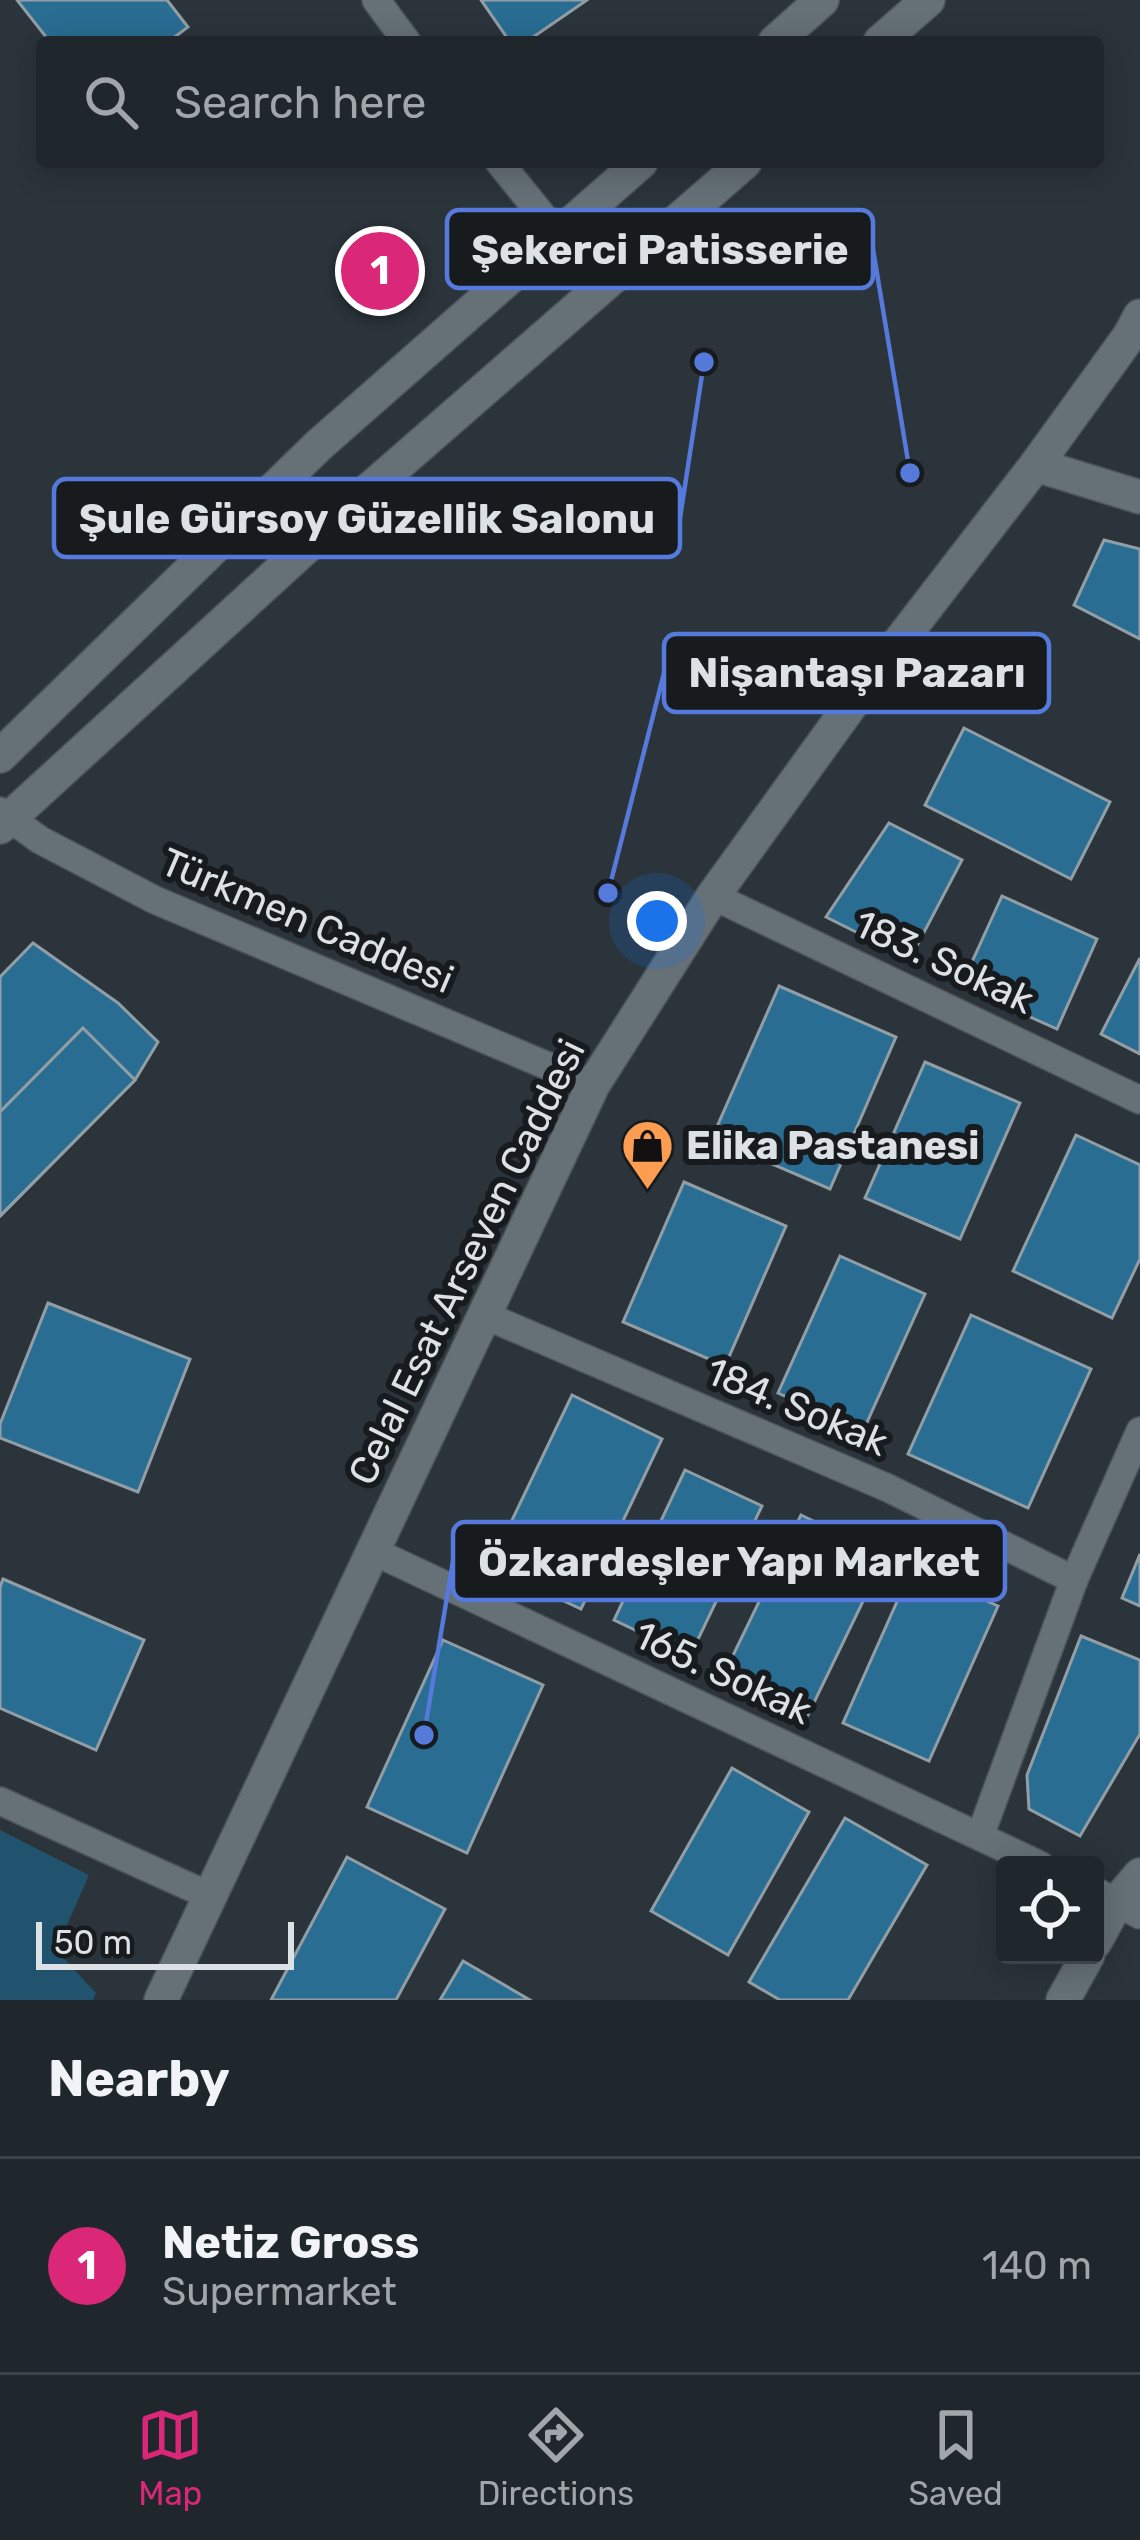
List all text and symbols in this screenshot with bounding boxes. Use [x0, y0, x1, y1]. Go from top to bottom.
search box [36, 36, 1104, 168]
icon: search [78, 69, 144, 135]
text: Search here [174, 76, 426, 129]
callout: Şekerci Patisserie [447, 210, 873, 288]
text: Şekerci Patisserie [471, 225, 849, 275]
pin: 1 [341, 226, 419, 316]
callout: Şule Gürsoy Güzellik Salonu [54, 479, 680, 557]
text: Şule Gürsoy Güzellik Salonu [79, 494, 655, 544]
callout: Nişantaşı Pazarı [664, 634, 1049, 712]
text: Nişantaşı Pazarı [688, 648, 1026, 698]
street label: Türkmen Caddesi [154, 839, 460, 1003]
your location [627, 891, 687, 951]
street label: 183. Sokak [847, 901, 1041, 1023]
street label: Celal Esat Arseven Caddesi [339, 1032, 595, 1492]
shop icon: Elika Pastanesi [619, 1118, 675, 1192]
place label: Elika Pastanesi [686, 1123, 980, 1169]
street label: 184. Sokak [699, 1348, 895, 1466]
callout: Özkardeşler Yapı Market [453, 1522, 1005, 1600]
text: Özkardeşler Yapı Market [478, 1537, 980, 1587]
street label: 165. Sokak [627, 1612, 819, 1734]
map controls [996, 1856, 1104, 1964]
button: locate [996, 1856, 1104, 1964]
scale bar [36, 1916, 294, 1969]
text: 50 m [54, 1923, 132, 1962]
text: Nearby [48, 2048, 230, 2109]
text: Netiz Gross [162, 2216, 419, 2269]
text: 1 [77, 2243, 97, 2289]
text: 140 m [982, 2243, 1092, 2289]
text: Supermarket [162, 2269, 397, 2315]
tab: Map [137, 2402, 203, 2513]
tab: Directions [478, 2402, 634, 2513]
tab: Saved [909, 2402, 1003, 2513]

